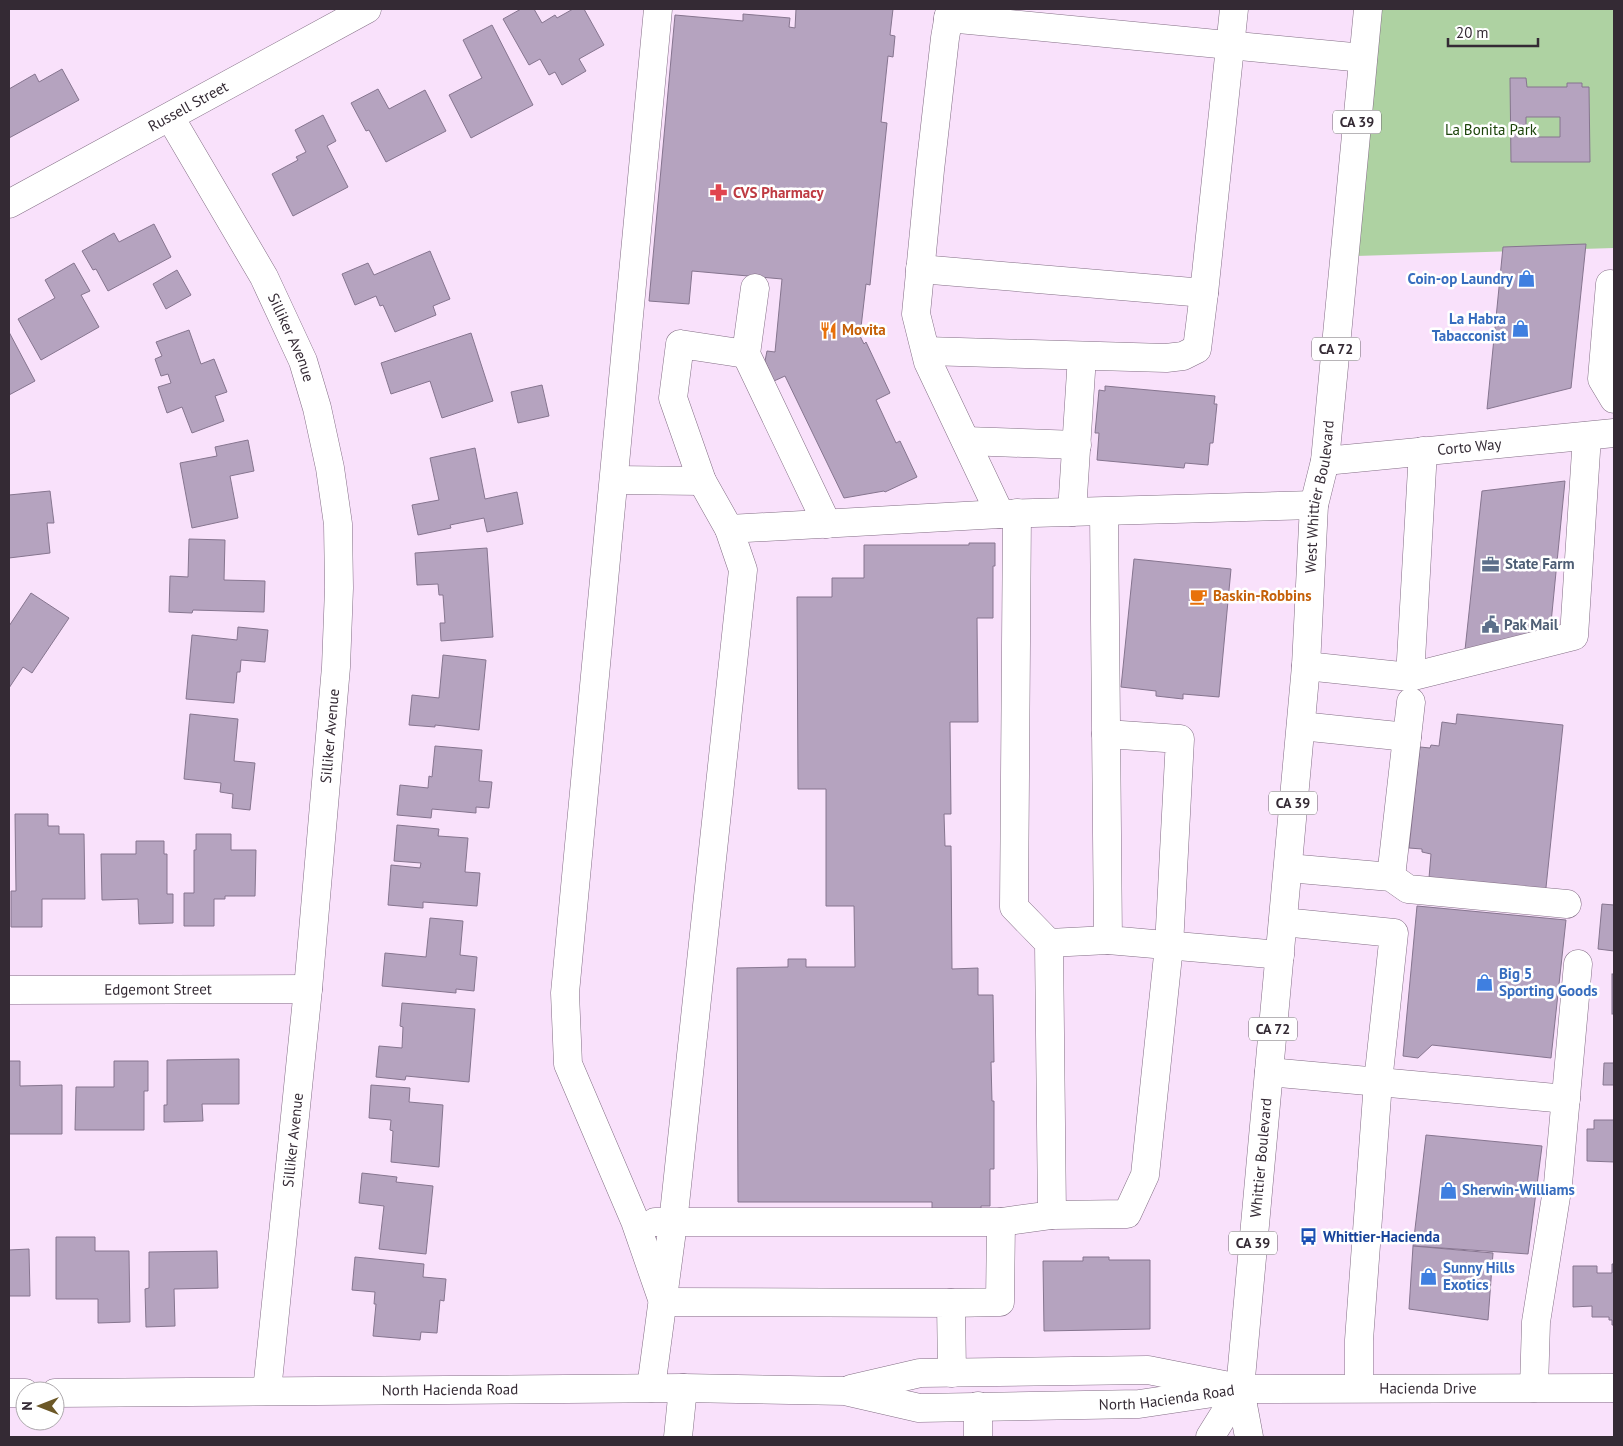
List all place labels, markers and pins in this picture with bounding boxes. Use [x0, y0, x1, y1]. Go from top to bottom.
pharmacy icon: CVS Pharmacy [709, 183, 729, 203]
place label: CVS Pharmacy [733, 183, 824, 202]
place label: Coin-op Laundry [1408, 269, 1514, 288]
shop icon: Coin-op Laundry [1517, 269, 1537, 289]
place label: La Habra Tabacconist [1432, 309, 1507, 345]
shop icon: La Habra Tabacconist [1510, 318, 1530, 338]
restaurant icon: Movita [818, 320, 838, 340]
place label: Movita [842, 320, 886, 339]
office icon: State Farm [1481, 554, 1501, 574]
place label: State Farm [1505, 554, 1575, 573]
cafe icon: Baskin-Robbins [1189, 586, 1209, 606]
place label: Baskin-Robbins [1213, 586, 1312, 605]
public building icon: Pak Mail [1480, 615, 1500, 635]
place label: Pak Mail [1504, 615, 1559, 634]
place label: Big 5 Sporting Goods [1499, 964, 1598, 1000]
shop icon: Big 5 Sporting Goods [1475, 973, 1495, 993]
shop icon: Sherwin-Williams [1438, 1180, 1458, 1200]
place label: Sherwin-Williams [1462, 1180, 1575, 1199]
bus stop icon: Whittier-Hacienda [1299, 1227, 1319, 1247]
place label: Whittier-Hacienda [1323, 1227, 1440, 1246]
place label: Sunny Hills Exotics [1443, 1258, 1515, 1294]
shop icon: Sunny Hills Exotics [1419, 1267, 1439, 1287]

